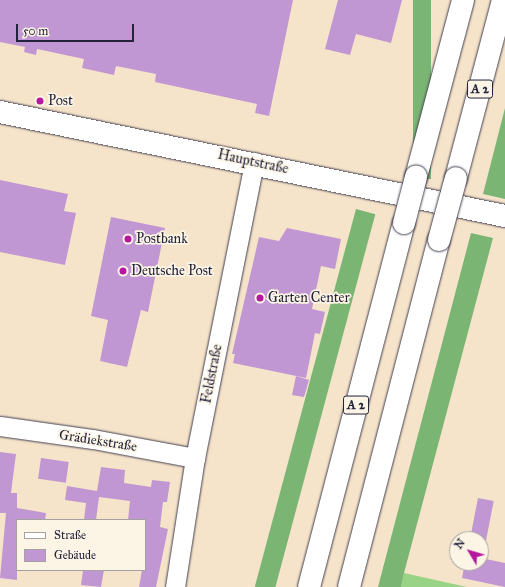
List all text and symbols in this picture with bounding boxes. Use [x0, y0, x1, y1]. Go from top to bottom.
scale bar [18, 16, 136, 42]
text: 50 m [23, 24, 48, 38]
road number: A 2 [467, 78, 493, 100]
place label: Post [48, 93, 73, 109]
marker: Post [35, 96, 45, 106]
street label: Hauptstraße [216, 146, 290, 178]
place label: Postbank [136, 231, 188, 247]
marker: Postbank [123, 234, 133, 244]
place label: Deutsche Post [131, 263, 213, 279]
marker: Deutsche Post [118, 266, 128, 276]
place label: Garten Center [268, 290, 350, 306]
marker: Garten Center [255, 293, 265, 303]
street label: Feldstraße [198, 343, 226, 405]
road number: A 2 [343, 394, 369, 416]
street label: Grädiekstraße [58, 427, 138, 455]
legend [16, 519, 146, 571]
text: Straße [54, 528, 86, 542]
north arrow [449, 531, 489, 571]
text: N [452, 536, 468, 552]
text: Gebäude [54, 548, 96, 562]

